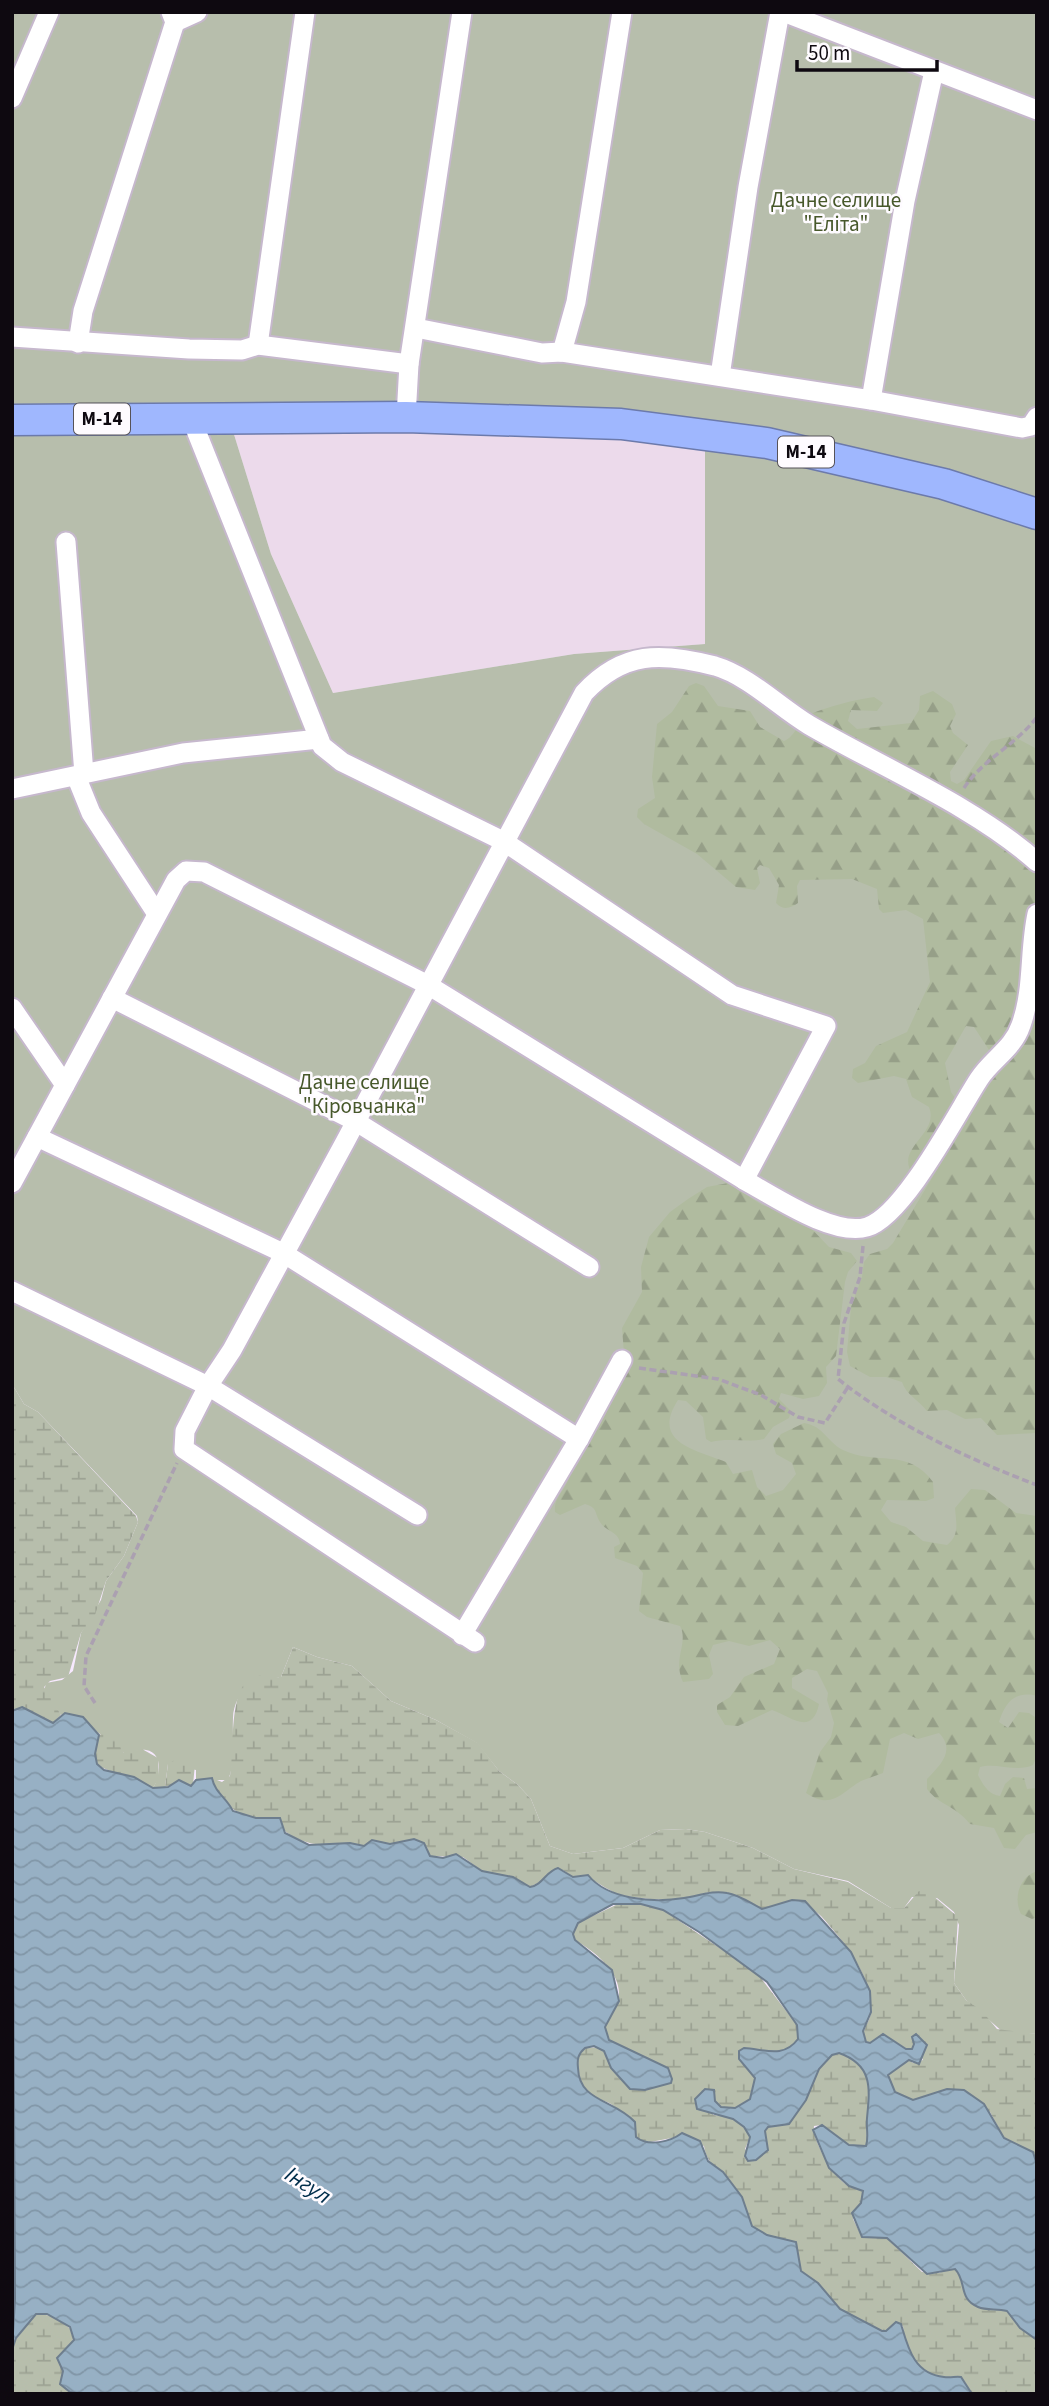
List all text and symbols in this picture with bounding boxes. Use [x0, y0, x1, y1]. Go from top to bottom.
scale bar [797, 28, 937, 72]
text: 50 m [808, 38, 850, 68]
park label: Дачне селище "Еліта" [771, 185, 901, 239]
road number: М-14 [74, 404, 130, 434]
road number: М-14 [778, 436, 834, 467]
park label: Дачне селище "Кіровчанка" [299, 1067, 429, 1121]
water label: Інгул [278, 2158, 338, 2212]

